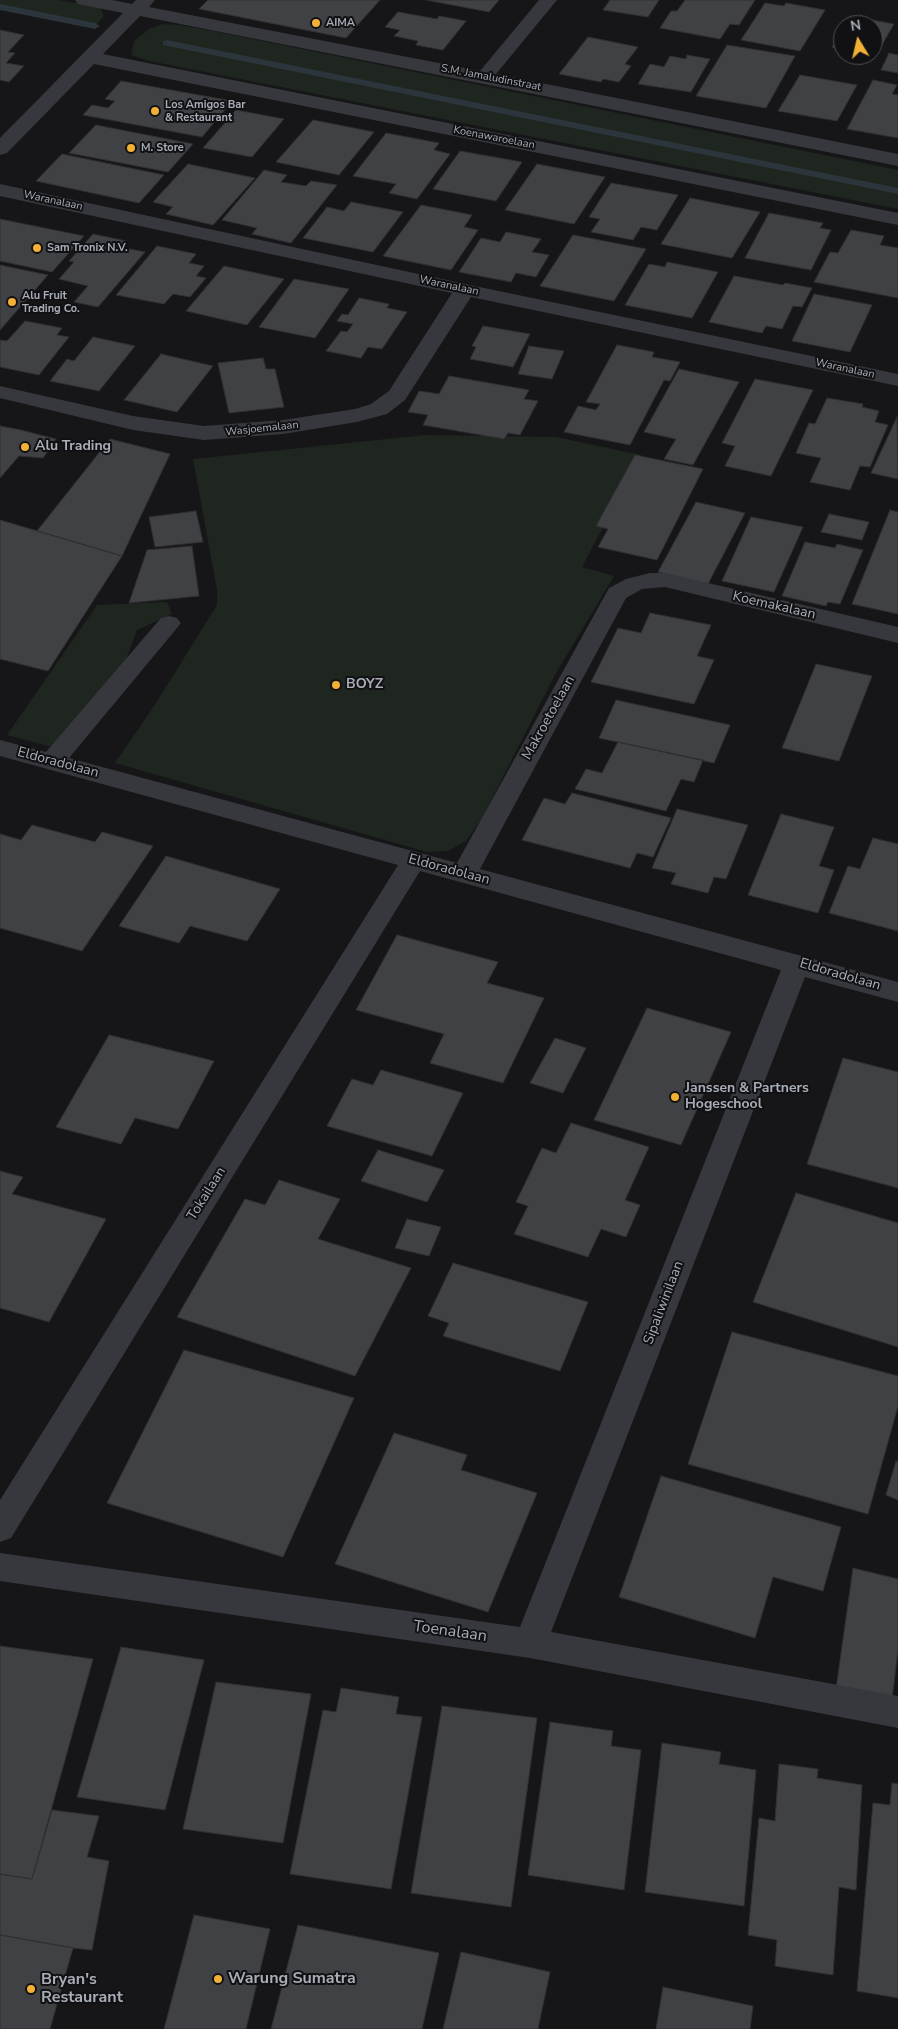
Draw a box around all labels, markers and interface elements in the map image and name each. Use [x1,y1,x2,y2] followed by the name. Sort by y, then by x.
[833,15,883,65] north arrow
[849,15,862,36] text: N
[326,16,355,30] place label: AIMA
[310,17,322,29] marker: AIMA
[440,62,542,94] street label: S.M. Jamaludinstraat
[165,98,246,124] place label: Los Amigos Bar & Restaurant
[149,105,161,117] marker: Los Amigos Bar & Restaurant
[452,124,536,152] street label: Koenawaroelaan
[141,141,184,155] place label: M. Store
[125,142,137,154] marker: M. Store
[22,188,84,214] street label: Waranalaan
[47,241,128,255] place label: Sam Tronix N.V.
[31,242,43,254] marker: Sam Tronix N.V.
[418,273,480,299] street label: Waranalaan
[22,289,80,315] place label: Alu Fruit Trading Co.
[6,296,18,308] marker: Alu Fruit Trading Co.
[814,356,876,382] street label: Waranalaan
[225,419,299,439] street label: Wasjoemalaan
[35,439,111,455] place label: Alu Trading
[19,441,31,453] marker: Alu Trading
[731,588,817,624] street label: Koemakalaan
[519,673,579,763] street label: Makroetoelaan
[346,677,383,693] place label: BOYZ
[330,679,342,691] marker: BOYZ
[16,744,100,782] street label: Eldoradolaan
[407,851,491,889] street label: Eldoradolaan
[798,955,882,995] street label: Eldoradolaan
[685,1081,809,1114] place label: Janssen & Partners Hogeschool
[669,1091,681,1103] marker: Janssen & Partners Hogeschool
[184,1164,230,1224] street label: Tokailaan
[640,1259,688,1347] street label: Sipaliwinilaan
[412,1617,488,1647] street label: Toenalaan
[228,1969,356,1989] place label: Warung Sumatra
[41,1970,123,2008] place label: Bryan's Restaurant
[212,1973,224,1985] marker: Warung Sumatra
[25,1983,37,1995] marker: Bryan's Restaurant

